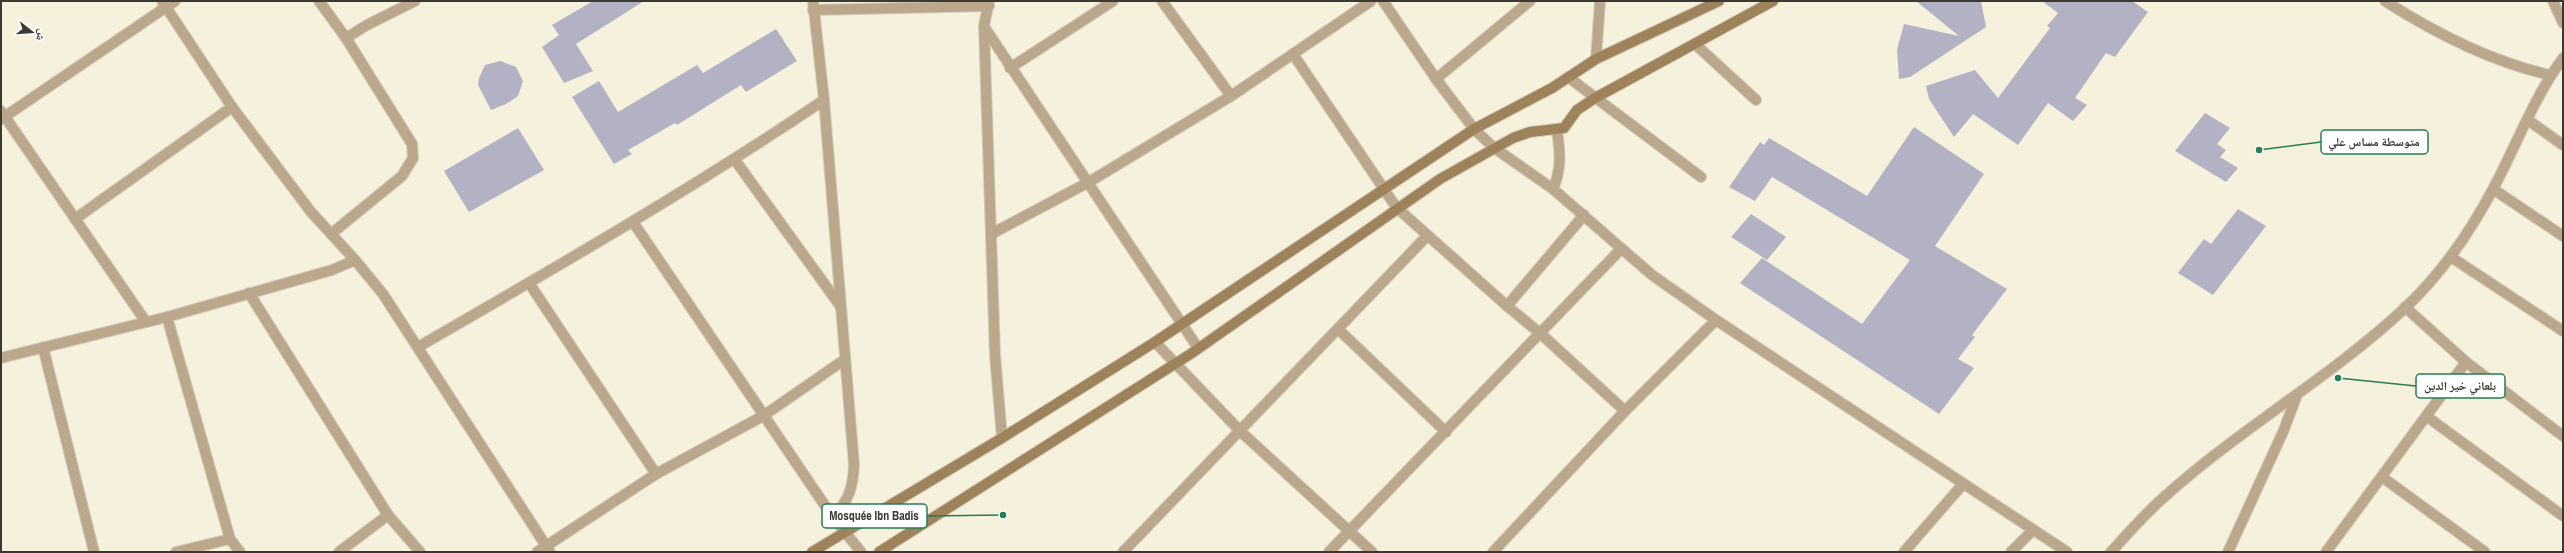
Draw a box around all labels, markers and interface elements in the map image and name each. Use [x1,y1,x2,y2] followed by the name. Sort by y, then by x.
[12,12,52,52] north arrow
[32,27,50,43] text: ش
[2321,130,2428,154] callout: متوسطة مساس علي
[2328,134,2420,152] text: متوسطة مساس علي
[2416,374,2505,398] callout: بلعاني خير الدين
[2424,378,2496,396] text: بلعاني خير الدين
[822,504,927,528] callout: Mosquée Ibn Badis
[829,508,919,524] text: Mosquée Ibn Badis

